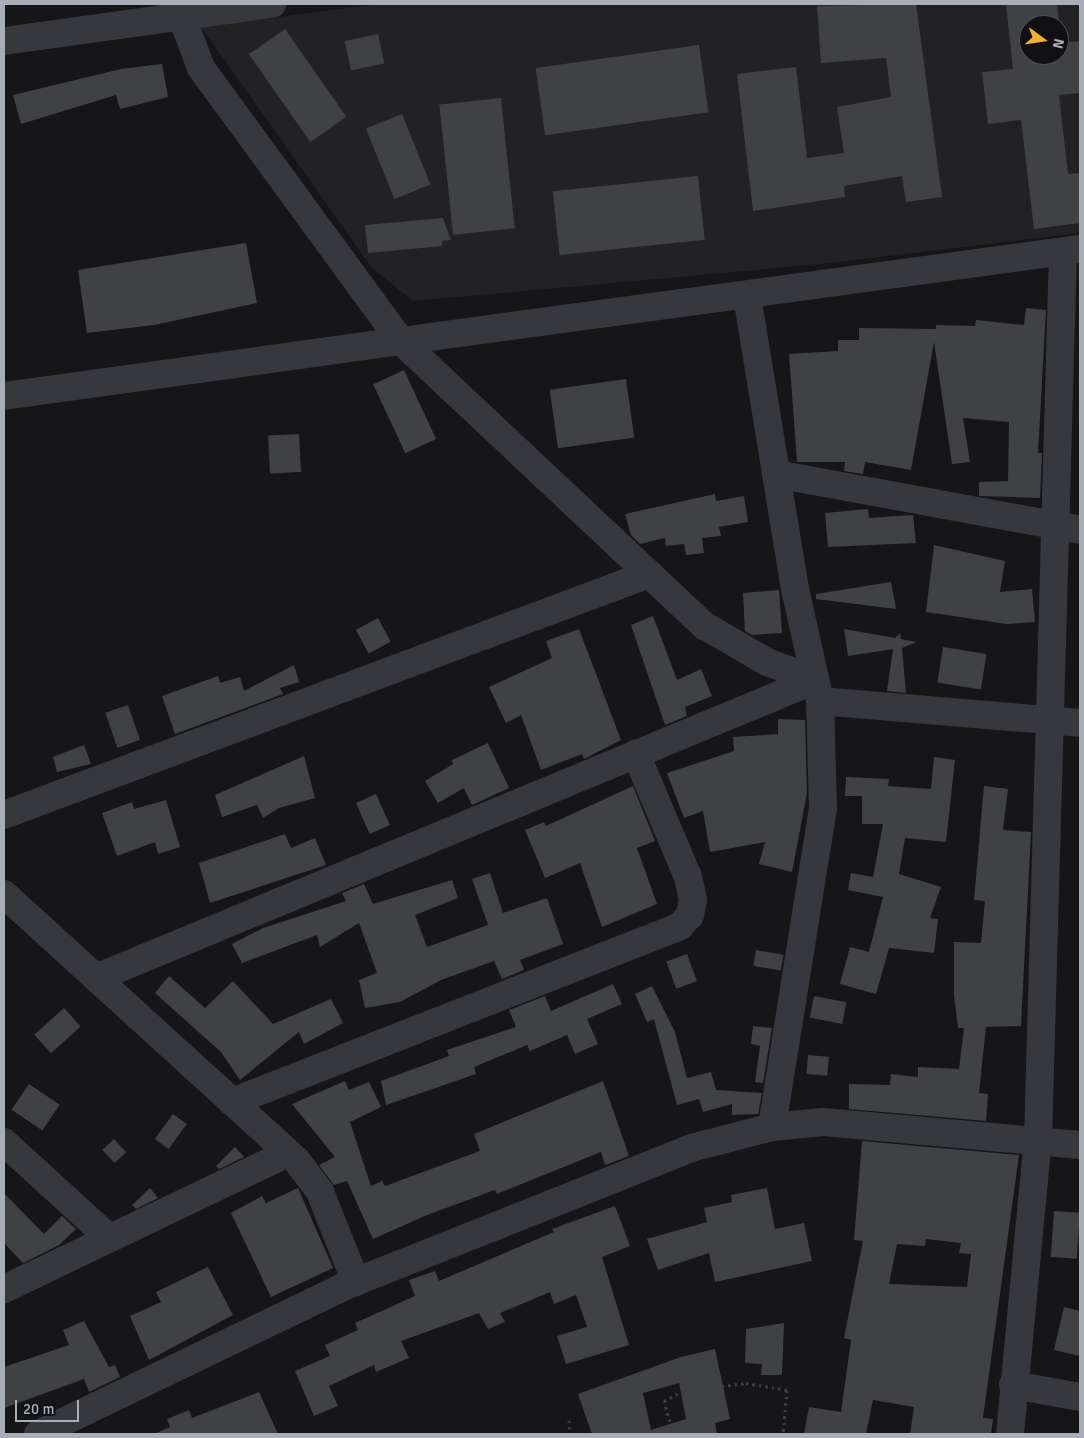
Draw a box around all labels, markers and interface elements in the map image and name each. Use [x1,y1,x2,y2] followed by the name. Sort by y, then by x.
[1019,15,1069,65] north arrow
[1049,37,1067,50] text: N
[18,1390,81,1422] scale bar
[23,1400,54,1418] text: 20 m

